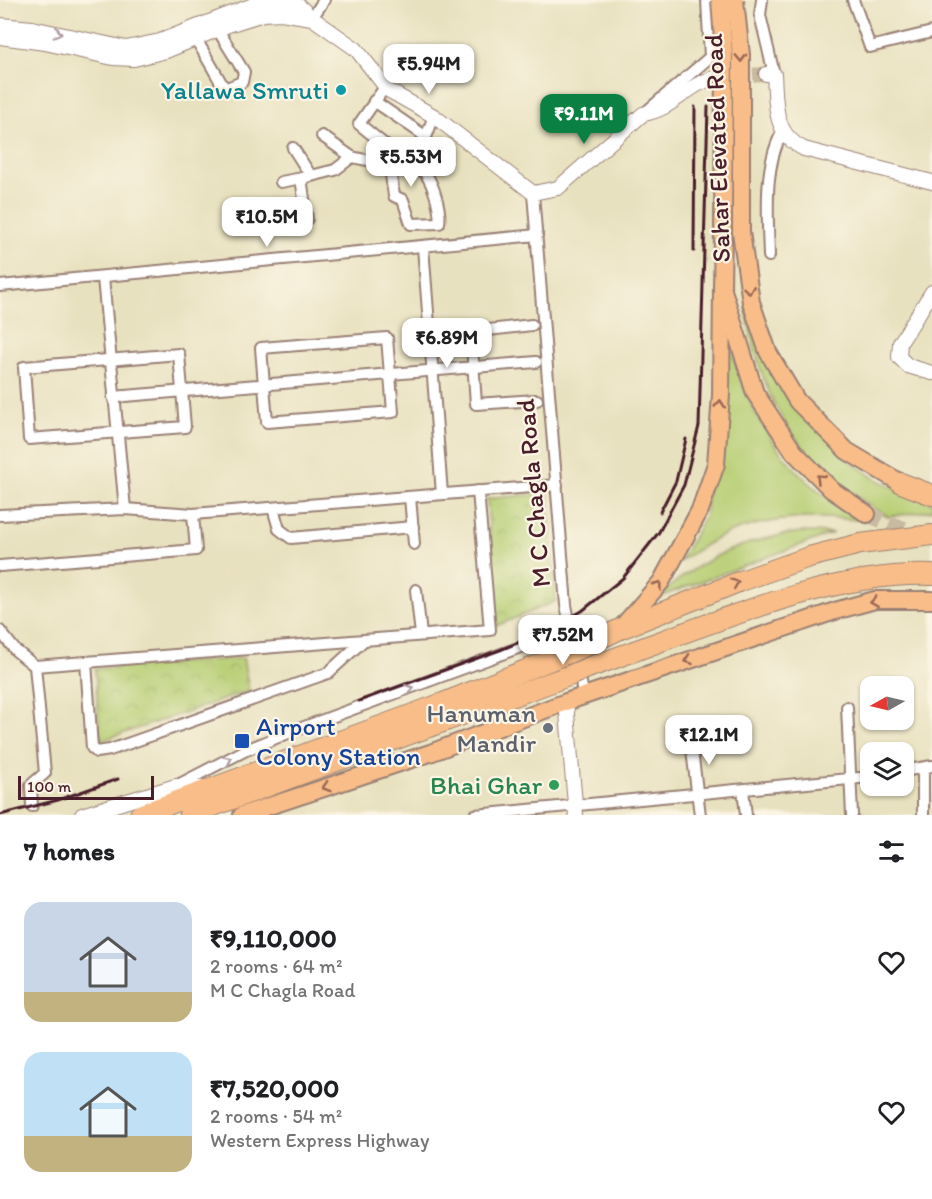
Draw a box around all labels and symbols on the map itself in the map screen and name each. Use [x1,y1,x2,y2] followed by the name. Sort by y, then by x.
[52,25,62,38] one-way arrow
[697,32,737,263] street label: Sahar Elevated Road
[380,44,478,95] pin: ₹5.94M
[734,54,747,63] one-way arrow
[161,74,329,106] place label: Yallawa Smruti
[334,83,348,97] marker: Yallawa Smruti
[535,94,633,145] pin: ₹9.11M
[362,137,460,188] pin: ₹5.53M
[218,197,316,248] pin: ₹10.5M
[743,285,755,295] one-way arrow
[398,318,496,369] pin: ₹6.89M
[509,397,557,589] street label: M C Chagla Road
[714,399,727,408] one-way arrow
[817,474,827,485] one-way arrow
[729,578,740,590] one-way arrow
[651,580,662,591] one-way arrow
[869,595,878,607] one-way arrow
[514,615,612,666] pin: ₹7.52M
[683,652,694,665] one-way arrow
[860,676,914,730] north arrow
[404,684,414,697] one-way arrow
[426,697,537,759] place label: Hanuman Mandir
[256,710,421,772] place label: Airport Colony Station
[660,715,758,766] pin: ₹12.1M
[541,721,555,735] marker: Hanuman Mandir
[233,732,251,750] marker: Airport Colony Station
[221,755,232,767] one-way arrow
[430,769,543,801] place label: Bhai Ghar
[18,773,154,800] scale bar
[547,778,561,792] marker: Bhai Ghar
[321,780,332,792] one-way arrow

